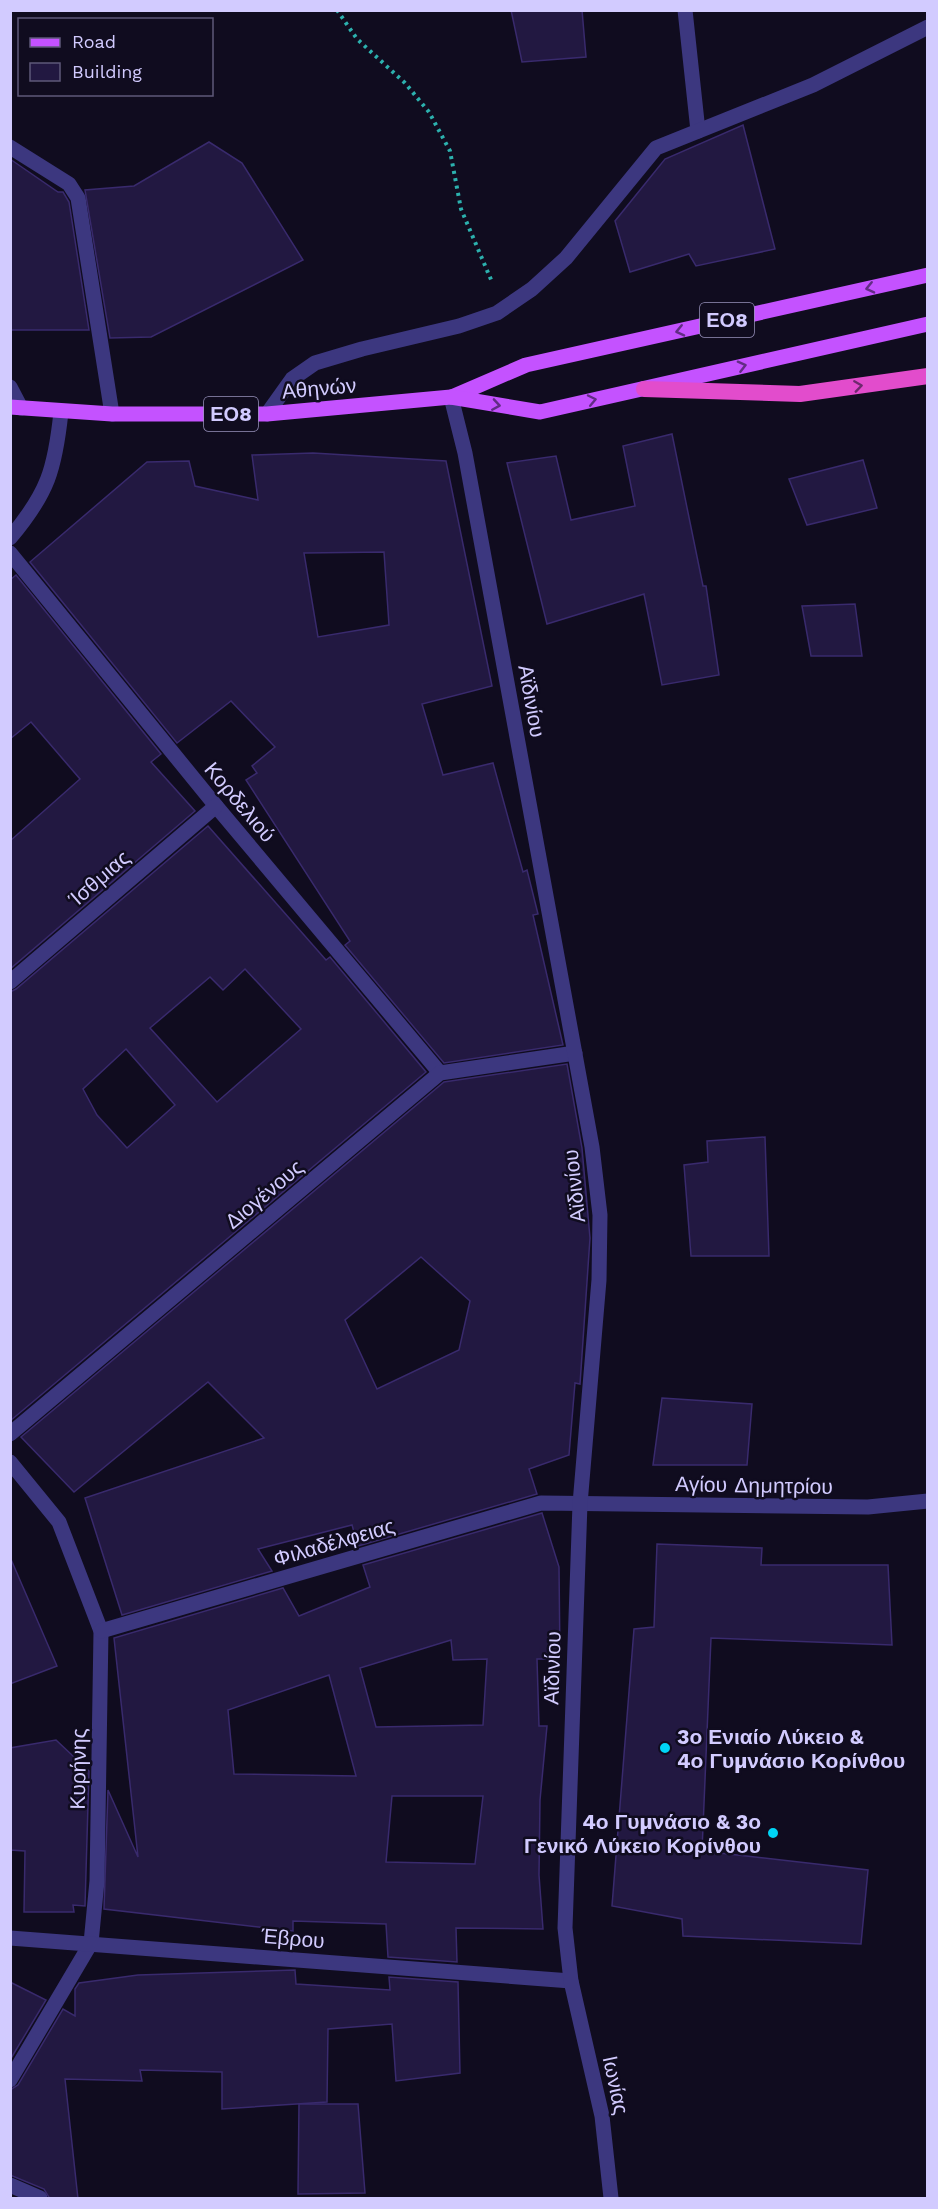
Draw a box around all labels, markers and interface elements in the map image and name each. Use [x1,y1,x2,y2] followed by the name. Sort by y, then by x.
[18,18,213,96] legend
[72,31,116,52] text: Road
[72,61,142,82] text: Building
[866,281,876,294] one-way arrow
[700,303,754,337] road number: ΕΟ8
[675,323,685,336] one-way arrow
[737,360,747,373] one-way arrow
[281,372,357,404] street label: Αθηνών
[853,380,863,392] one-way arrow
[587,395,597,408] one-way arrow
[204,397,258,431] road number: ΕΟ8
[491,398,500,410] one-way arrow
[513,663,551,739] street label: Αϊδινίου
[199,757,281,847] street label: Κορδελιού
[63,845,135,912] street label: Ίσθμιας
[558,1148,590,1224] street label: Αϊδινίου
[220,1154,308,1234] street label: Διογένους
[675,1471,833,1499] street label: Αγίου Δημητρίου
[271,1513,397,1571] street label: Φιλαδέλφειας
[538,1631,566,1705] street label: Αϊδινίου
[677,1724,905,1773] place label: 3ο Ενιαίο Λύκειο & 4ο Γυμνάσιο Κορίνθου
[65,1728,91,1810] street label: Κυρήνης
[658,1741,672,1755] marker: 3ο Ενιαίο Λύκειο & 4ο Γυμνάσιο Κορίνθου
[524,1809,761,1858] place label: 4ο Γυμνάσιο & 3ο Γενικό Λύκειο Κορίνθου
[766,1826,780,1840] marker: 4ο Γυμνάσιο & 3ο Γενικό Λύκειο Κορίνθου
[259,1923,326,1953] street label: Έβρου
[598,2053,634,2117] street label: Ιωνίας

